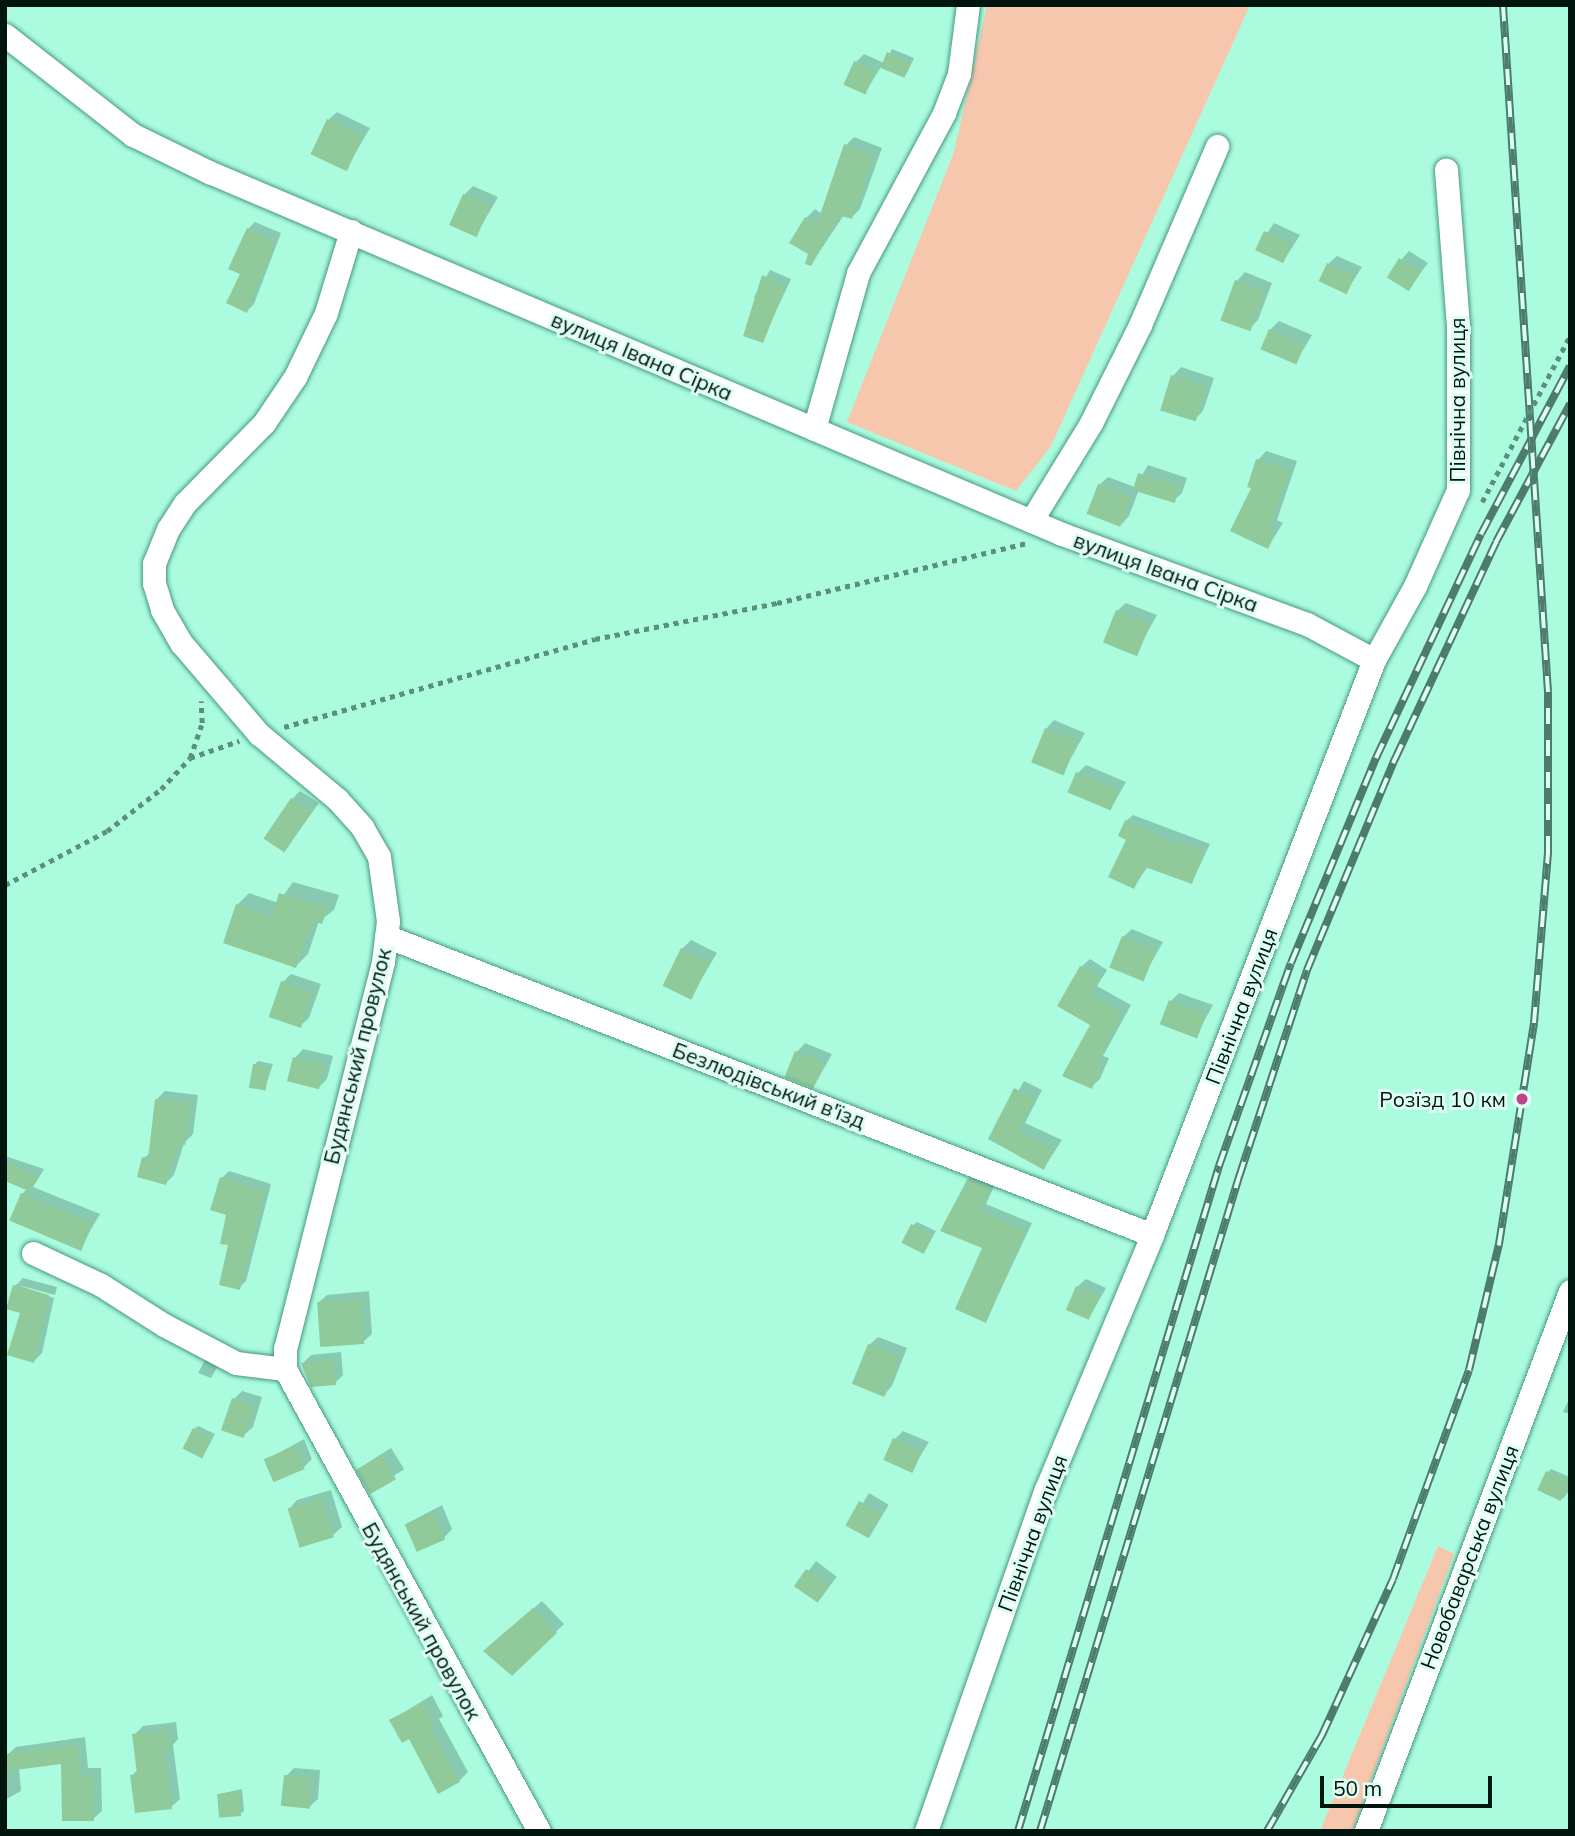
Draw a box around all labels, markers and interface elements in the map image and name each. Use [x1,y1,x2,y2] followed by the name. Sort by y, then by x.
[548,306,736,406] street label: вулиця Івана Сірка
[1444,317,1470,483] street label: Північна вулиця
[1070,527,1262,617] street label: вулиця Івана Сірка
[1200,924,1282,1088] street label: Північна вулиця
[318,945,396,1167] street label: Будянський провулок
[669,1037,869,1133] street label: Безлюдівський в'їзд
[1379,1086,1506,1112] place label: Розїзд 10 км
[1512,1089,1532,1109] marker: Розїзд 10 км
[1415,1441,1523,1673] street label: Новобаварська вулиця
[992,1451,1072,1615] street label: Північна вулиця
[357,1518,487,1724] street label: Будянський провулок
[1323,1762,1494,1806] scale bar
[1333,1775,1382,1801] text: 50 m

